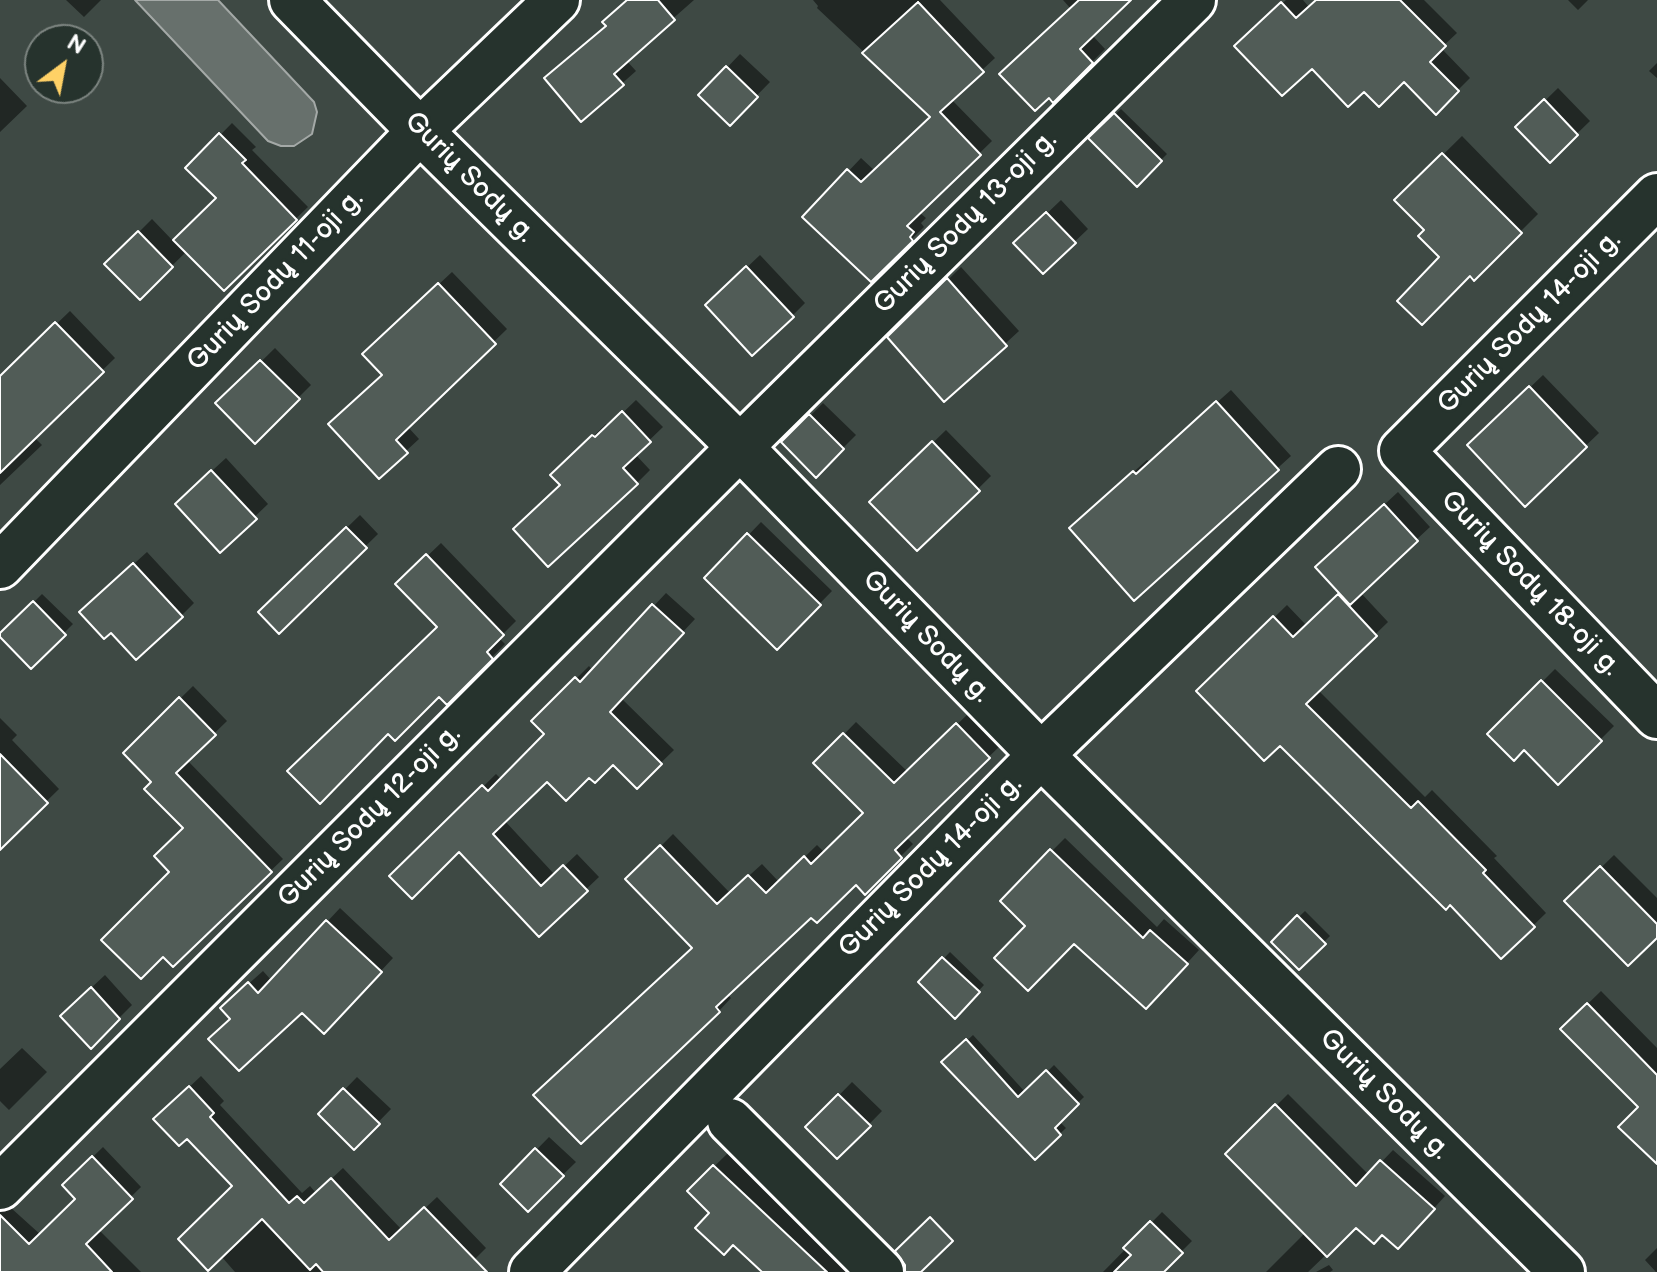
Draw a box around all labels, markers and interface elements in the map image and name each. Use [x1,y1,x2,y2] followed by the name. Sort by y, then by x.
[24,24,104,104] north arrow
[62,29,90,61] text: N
[396,105,542,251] street label: Gurių Sodų g.
[867,124,1065,322] street label: Gurių Sodų 13-oji g.
[181,183,371,379] street label: Gurių Sodų 11-oji g.
[1431,224,1629,422] street label: Gurių Sodų 14-oji g.
[1433,484,1627,684] street label: Gurių Sodų 18-oji g.
[854,564,998,710] street label: Gurių Sodų g.
[271,718,469,916] street label: Gurių Sodų 12-oji g.
[832,768,1030,966] street label: Gurių Sodų 14-oji g.
[1311,1022,1457,1168] street label: Gurių Sodų g.

